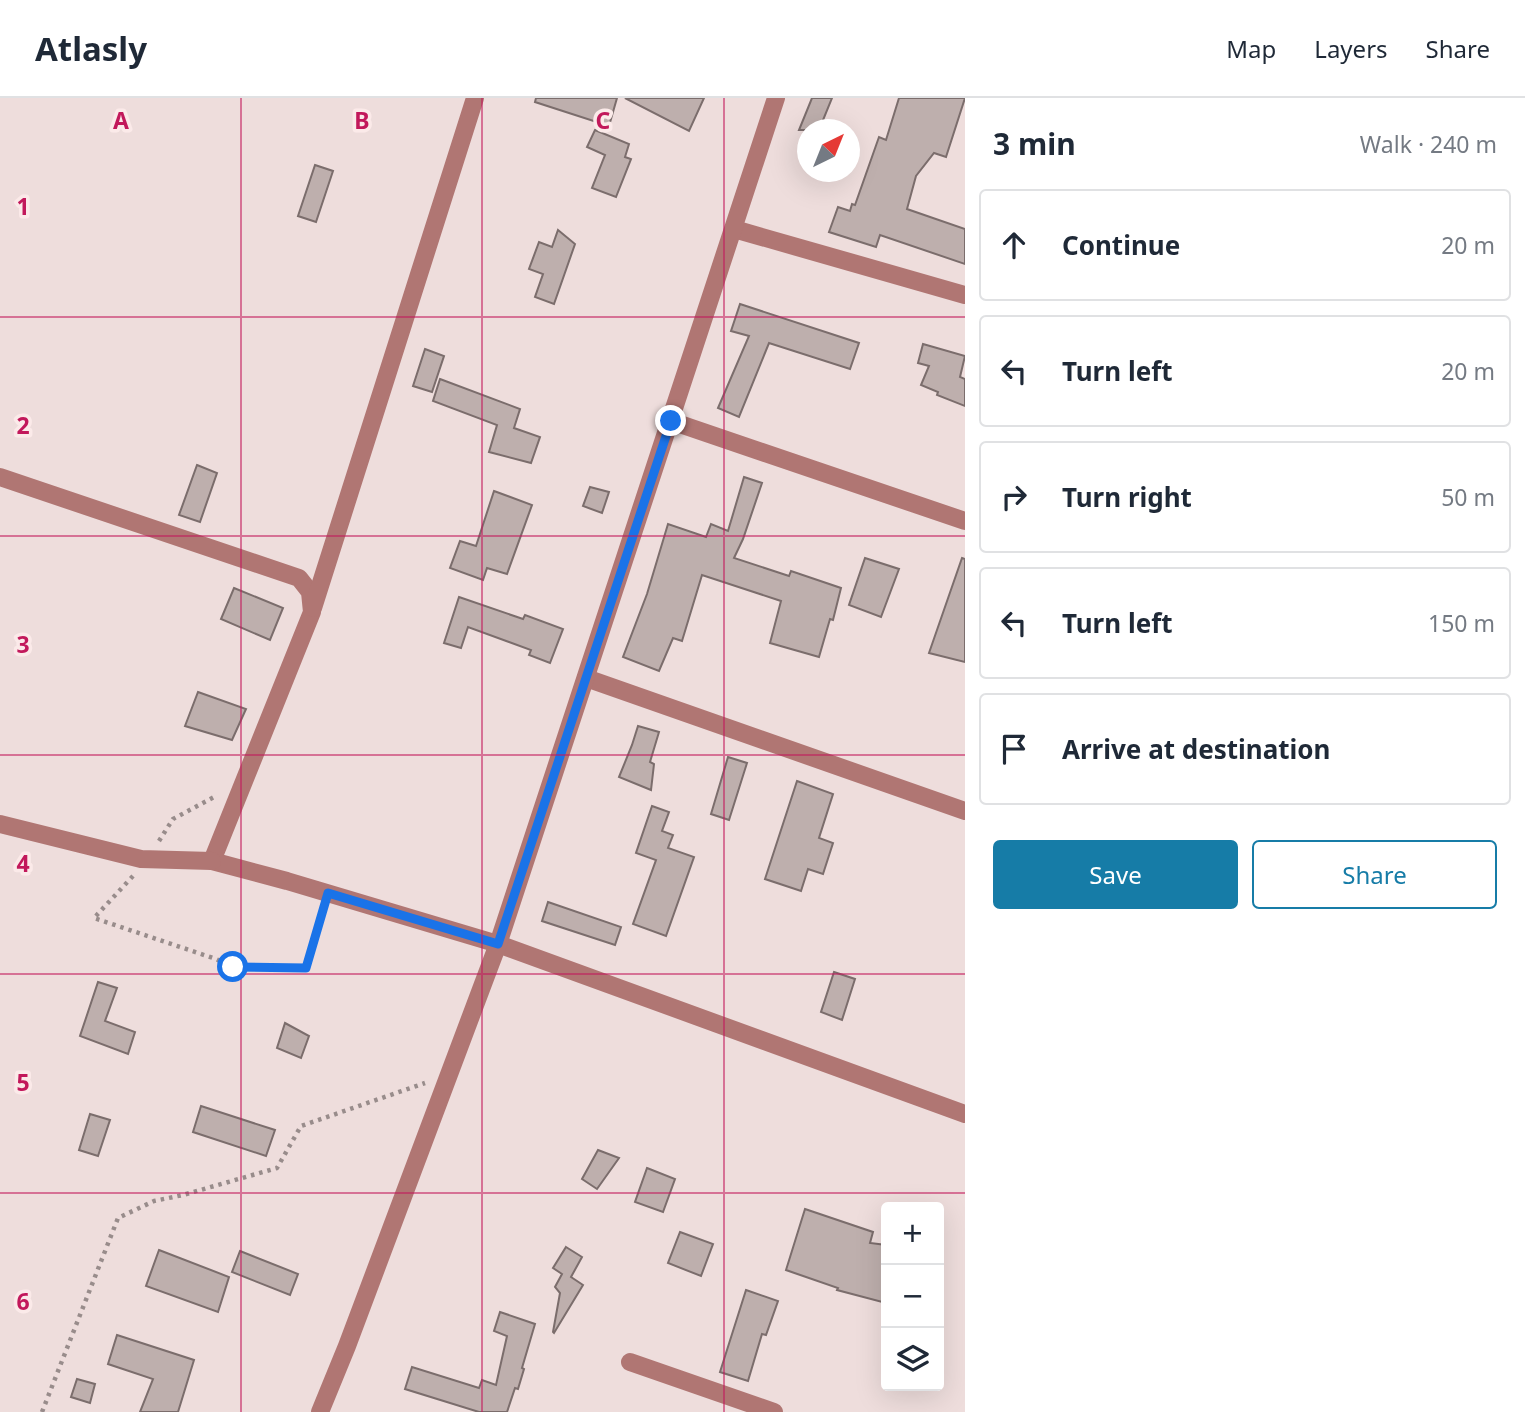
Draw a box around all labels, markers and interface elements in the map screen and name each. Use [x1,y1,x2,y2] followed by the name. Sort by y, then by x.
[35,26,147,71] text: Atlasly
[1226,32,1276,65] text: Map
[1314,32,1388,65] text: Layers
[1426,32,1490,65] text: Share
[113,104,129,136] text: A
[354,104,370,136] text: B
[596,104,611,136] text: C
[797,119,860,182] north arrow
[993,123,1076,164] text: 3 min
[1360,128,1497,160] text: Walk · 240 m
[16,190,30,222] text: 1
[995,226,1033,264] icon: ahead
[1062,227,1180,263] text: Continue
[1441,229,1495,261] text: 20 m
[995,352,1033,390] icon: left
[1062,353,1173,389] text: Turn left
[1441,355,1495,387] text: 20 m
[655,405,686,436] route end
[16,409,30,441] text: 2
[995,478,1033,516] icon: right
[1062,479,1192,515] text: Turn right
[1441,481,1495,513] text: 50 m
[995,604,1033,642] icon: left
[1062,605,1173,641] text: Turn left
[1428,607,1495,639] text: 150 m
[16,628,30,660] text: 3
[995,730,1033,768] icon: arrive
[1062,731,1331,767] text: Arrive at destination
[993,840,1238,909] button: Save
[1252,840,1497,909] button: Share
[16,847,30,879] text: 4
[217,951,248,982] route start
[16,1066,30,1098] text: 5
[881,1202,944,1391] map controls
[881,1202,944,1265] button: +
[881,1265,944,1328] button: −
[16,1285,30,1317] text: 6
[881,1328,944,1391] button: layers

